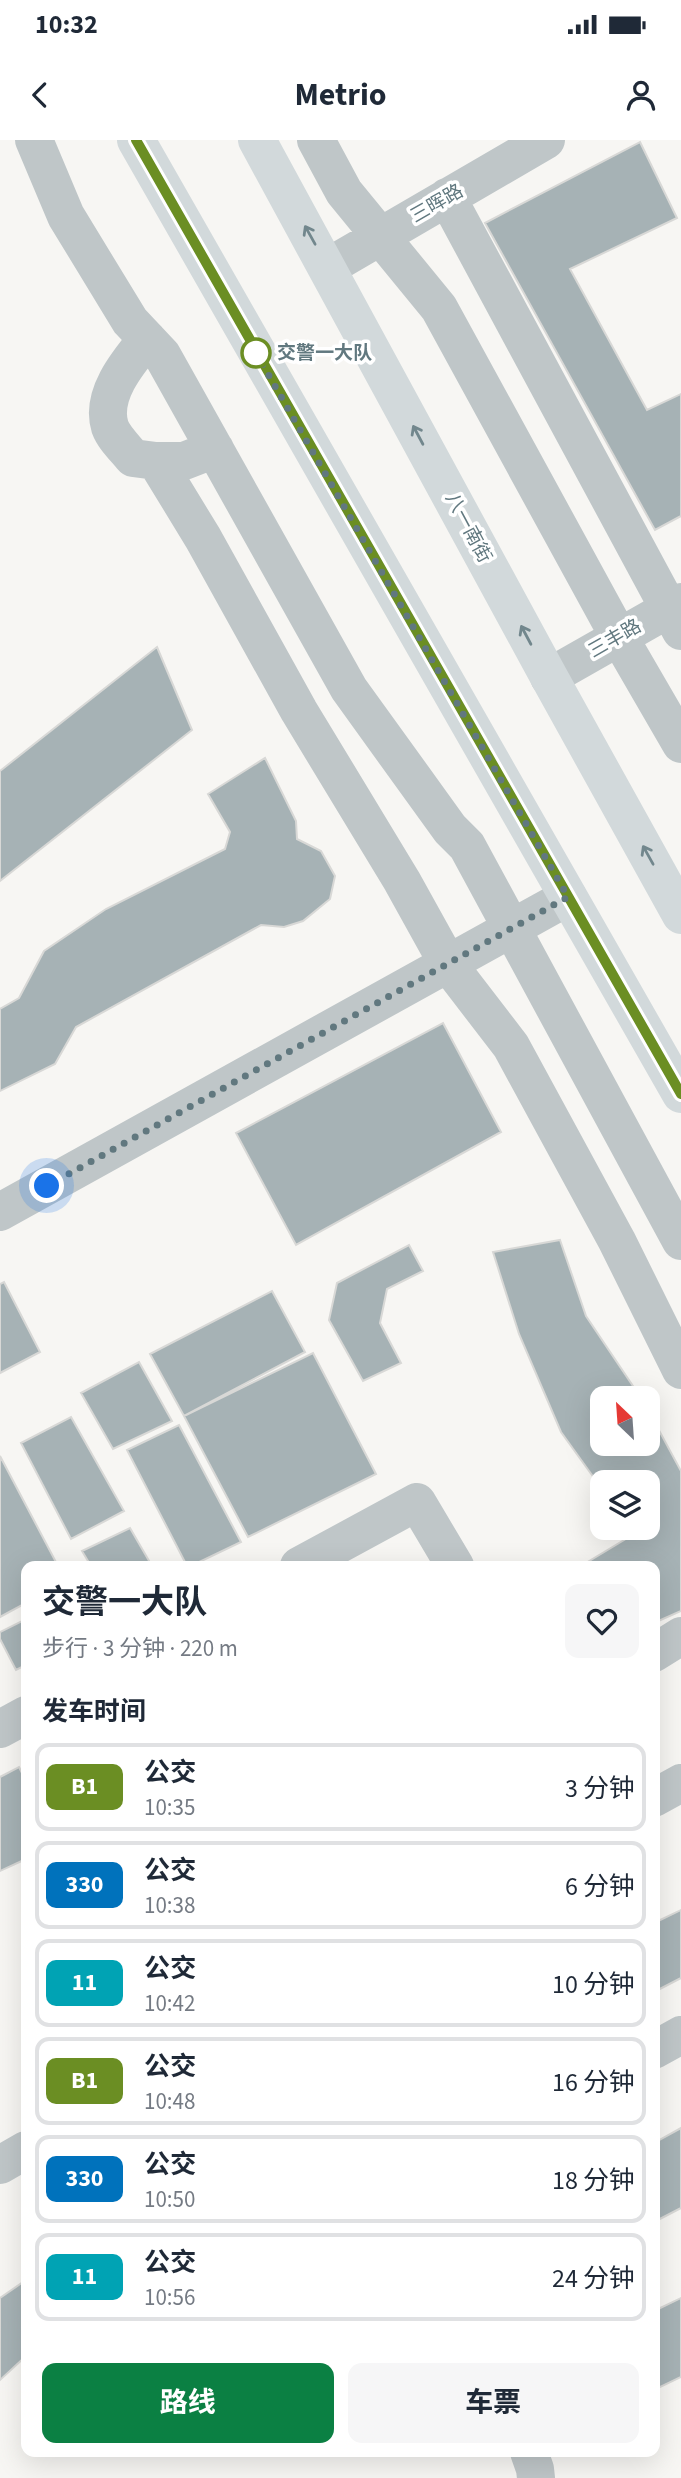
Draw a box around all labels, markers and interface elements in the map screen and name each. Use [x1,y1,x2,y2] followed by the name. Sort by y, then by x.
[35,6,98,43] text: 10:32
[294,72,387,118] text: Metrio
[21,76,59,114] icon: back
[622,76,660,114] icon: person
[406,178,468,230] street label: 三晖路
[303,225,317,245] one-way arrow
[241,338,271,368] marker: 交警一大队
[277,340,372,367] place label: 交警一大队
[411,425,425,445] one-way arrow
[438,488,498,568] street label: 八一南街
[584,613,646,665] street label: 三丰路
[519,625,532,646] one-way arrow
[641,846,655,866] one-way arrow
[29,1168,64,1203] your location
[590,1386,660,1456] north arrow
[590,1386,660,1540] map controls
[590,1470,660,1540] button: layers
[42,1579,207,1626] text: 交警一大队
[565,1584,639,1658] button: heart
[42,1632,238,1665] text: 步行 · 3 分钟 · 220 m
[42,1693,146,1730] text: 发车时间
[144,1754,196,1791] text: 公交
[71,1769,98,1804] text: B1
[565,1770,635,1807] text: 3 分钟
[144,1791,195,1824] text: 10:35
[144,1852,196,1889] text: 公交
[65,1867,104,1902] text: 330
[565,1868,635,1905] text: 6 分钟
[144,1889,195,1922] text: 10:38
[144,1950,196,1987] text: 公交
[72,1965,97,2000] text: 11
[552,1966,635,2003] text: 10 分钟
[144,1987,195,2020] text: 10:42
[144,2048,196,2085] text: 公交
[71,2063,98,2098] text: B1
[552,2064,635,2101] text: 16 分钟
[144,2085,195,2118] text: 10:48
[144,2146,196,2183] text: 公交
[65,2161,104,2196] text: 330
[552,2162,635,2199] text: 18 分钟
[144,2183,195,2216] text: 10:50
[144,2244,196,2281] text: 公交
[72,2259,97,2294] text: 11
[552,2260,635,2297] text: 24 分钟
[144,2281,195,2314] text: 10:56
[42,2363,334,2443] button: 路线
[348,2363,639,2443] button: 车票

